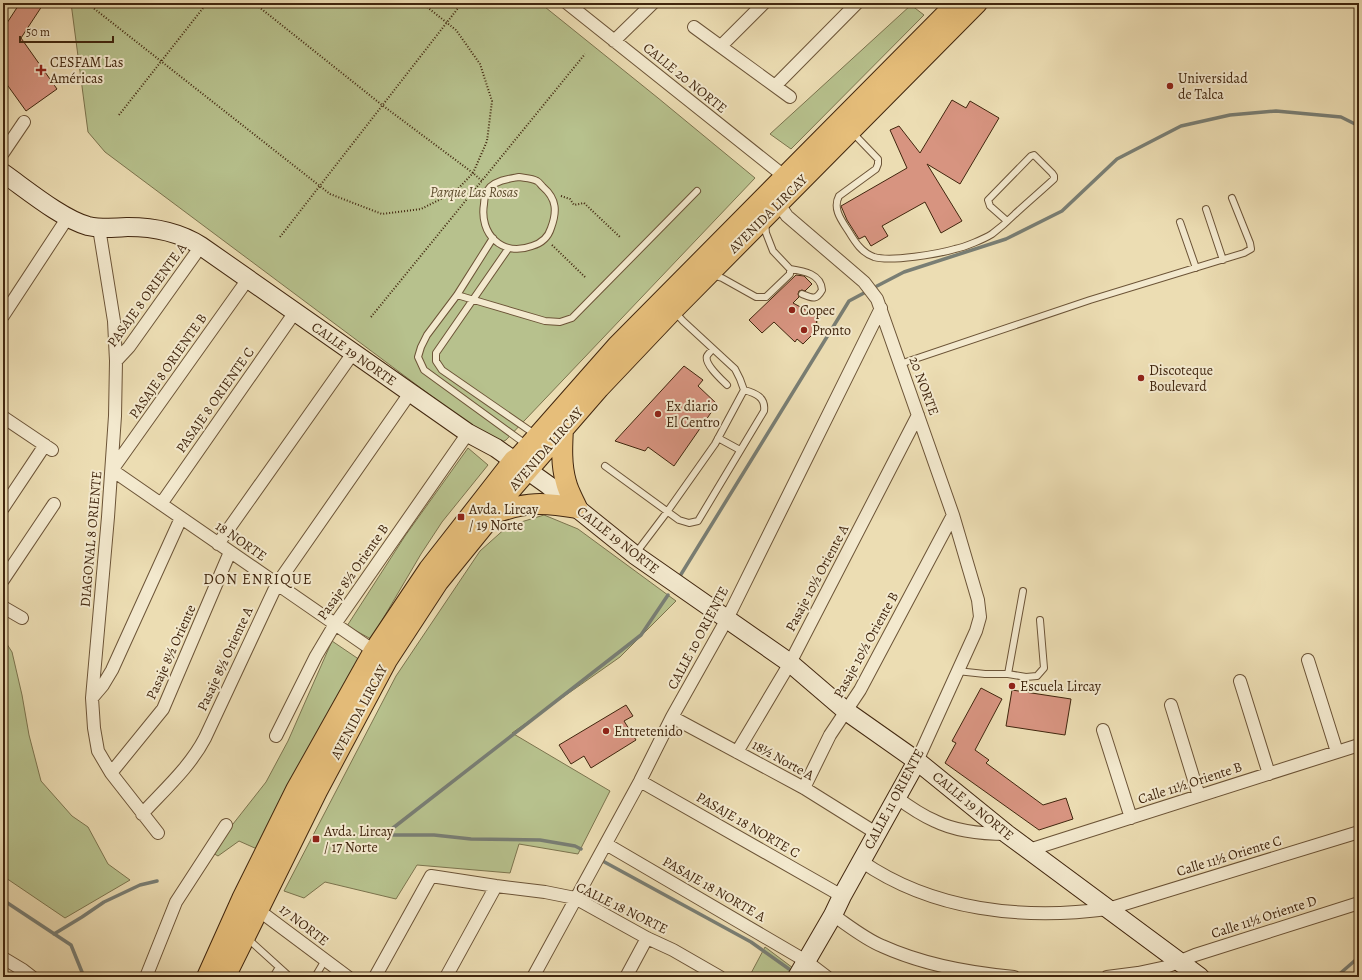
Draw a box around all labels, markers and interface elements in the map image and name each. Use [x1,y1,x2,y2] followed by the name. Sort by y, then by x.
[20,18,113,44] scale bar
[26,24,50,40] text: 50 m
[639,38,731,118] street label: CALLE 20 NORTE
[49,53,123,88] place label: CESFAM Las Américas
[35,64,47,76] marker: CESFAM Las Américas
[1178,69,1248,104] place label: Universidad de Talca
[1165,81,1175,91] marker: Universidad de Talca
[724,170,812,258] street label: AVENIDA LIRCAY
[430,183,518,202] park label: Parque Las Rosas
[103,239,192,351] street label: PASAJE 8 ORIENTE A
[800,301,835,320] place label: Copec
[787,305,797,315] marker: Copec
[125,310,211,422] street label: PASAJE 8 ORIENTE B
[308,318,400,390] street label: CALLE 19 NORTE
[812,321,851,340] place label: Pronto
[799,325,809,335] marker: Pronto
[171,343,259,457] street label: PASAJE 8 ORIENTE C
[905,354,943,418] street label: 20 NORTE
[1149,361,1213,396] place label: Discoteque Boulevard
[1136,373,1146,383] marker: Discoteque Boulevard
[666,397,720,432] place label: Ex diario El Centro
[504,403,588,495] street label: AVENIDA LIRCAY
[653,409,663,419] marker: Ex diario El Centro
[76,470,106,608] street label: DIAGONAL 8 ORIENTE
[468,500,539,535] place label: Avda. Lircay / 19 Norte
[573,502,663,578] street label: CALLE 19 NORTE
[456,512,466,522] marker: Avda. Lircay / 19 Norte
[212,516,270,566] street label: 18 NORTE
[313,520,393,624] street label: Pasaje 8½ Oriente B
[781,521,854,635] street label: Pasaje 10½ Oriente A
[203,569,313,589] district label: DON ENRIQUE
[663,583,733,693] street label: CALLE 10 ORIENTE
[829,589,903,701] street label: Pasaje 10½ Oriente B
[142,602,200,702] street label: Pasaje 8½ Oriente
[193,603,258,714] street label: Pasaje 8½ Oriente A
[326,661,392,763] street label: AVENIDA LIRCAY
[1020,677,1102,696] place label: Escuela Lircay
[1007,681,1017,691] marker: Escuela Lircay
[614,722,683,741] place label: Entretenido
[601,726,611,736] marker: Entretenido
[749,735,818,785] street label: 18½ Norte A
[859,745,929,853] street label: CALLE 11 ORIENTE
[1135,757,1245,809] street label: Calle 11½ Oriente B
[928,767,1018,845] street label: CALLE 19 NORTE
[693,788,803,862] street label: PASAJE 18 NORTE C
[323,822,394,857] place label: Avda. Lircay / 17 Norte
[1174,831,1284,881] street label: Calle 11½ Oriente C
[311,834,321,844] marker: Avda. Lircay / 17 Norte
[659,852,770,927] street label: PASAJE 18 NORTE A
[573,877,671,939] street label: CALLE 18 NORTE
[1209,891,1319,943] street label: Calle 11½ Oriente D
[275,900,333,950] street label: 17 NORTE

